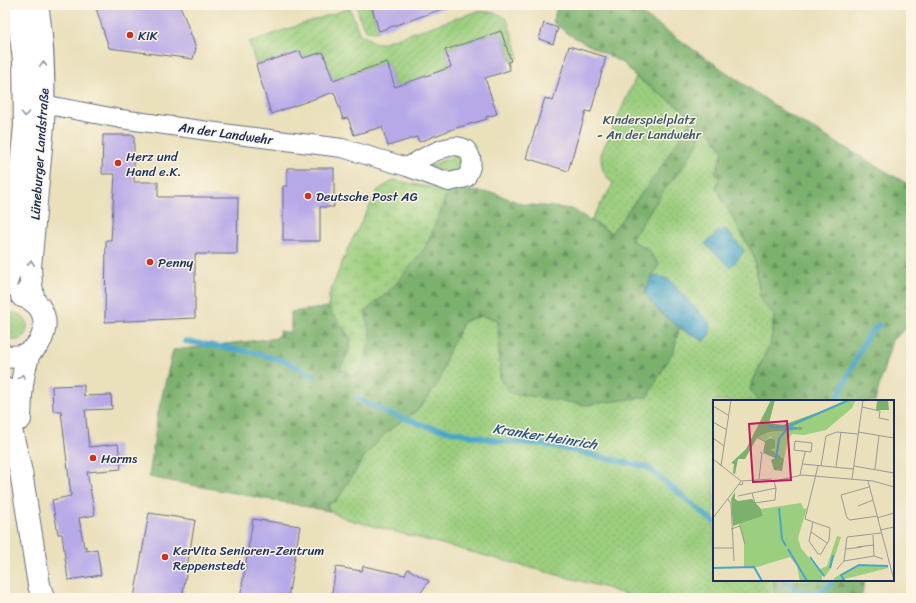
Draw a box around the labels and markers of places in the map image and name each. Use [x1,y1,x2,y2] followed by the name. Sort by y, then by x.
[138,24,158,47] place label: KiK
[125,30,135,40] marker: KiK
[126,145,181,183] place label: Herz und Hand e.K.
[113,158,123,168] marker: Herz und Hand e.K.
[316,185,418,208] place label: Deutsche Post AG
[303,191,313,201] marker: Deutsche Post AG
[158,251,194,274] place label: Penny
[145,257,155,267] marker: Penny
[101,447,138,470] place label: Harms
[88,453,98,463] marker: Harms
[173,539,324,577] place label: KerVita Senioren-Zentrum Reppenstedt
[160,552,170,562] marker: KerVita Senioren-Zentrum Reppenstedt

